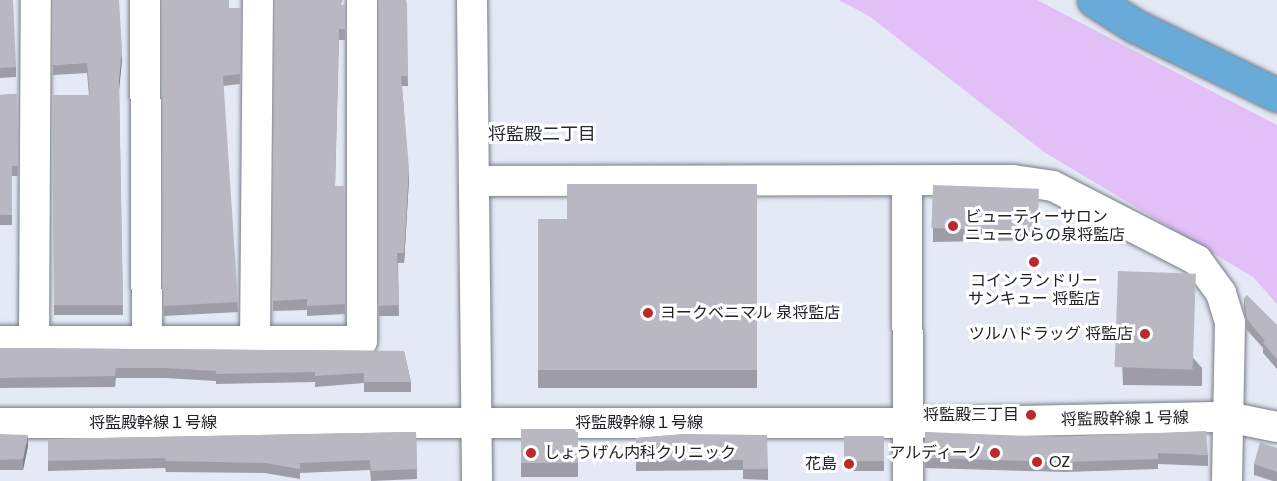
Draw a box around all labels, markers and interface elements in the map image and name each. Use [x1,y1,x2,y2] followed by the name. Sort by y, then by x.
[488,123,596,145] district label: 将監殿二丁目
[965,207,1125,245] place label: ビューティーサロン ニューひらの泉将監店
[946,219,960,233] marker: ビューティーサロン ニューひらの泉将監店
[1027,255,1041,269] marker: コインランドリー サンキュー 将監店
[968,271,1100,309] place label: コインランドリー サンキュー 将監店
[660,303,840,323] place label: ヨークベニマル 泉将監店
[641,306,655,320] marker: ヨークベニマル 泉将監店
[969,324,1133,344] place label: ツルハドラッグ 将監店
[1138,327,1152,341] marker: ツルハドラッグ 将監店
[923,405,1019,425] place label: 将監殿三丁目
[1024,408,1038,422] marker: 将監殿三丁目
[1061,408,1189,430] street label: 将監殿幹線１号線
[89,413,217,433] street label: 将監殿幹線１号線
[575,413,703,433] street label: 将監殿幹線１号線
[544,443,736,463] place label: しょうげん内科クリニック
[887,443,983,463] place label: アルディーノ
[522,444,540,462] marker: しょうげん内科クリニック
[988,446,1002,460] marker: アルディーノ
[1049,452,1070,472] place label: OZ
[805,454,837,474] place label: 花島
[1030,455,1044,469] marker: OZ
[842,457,856,471] marker: 花島

